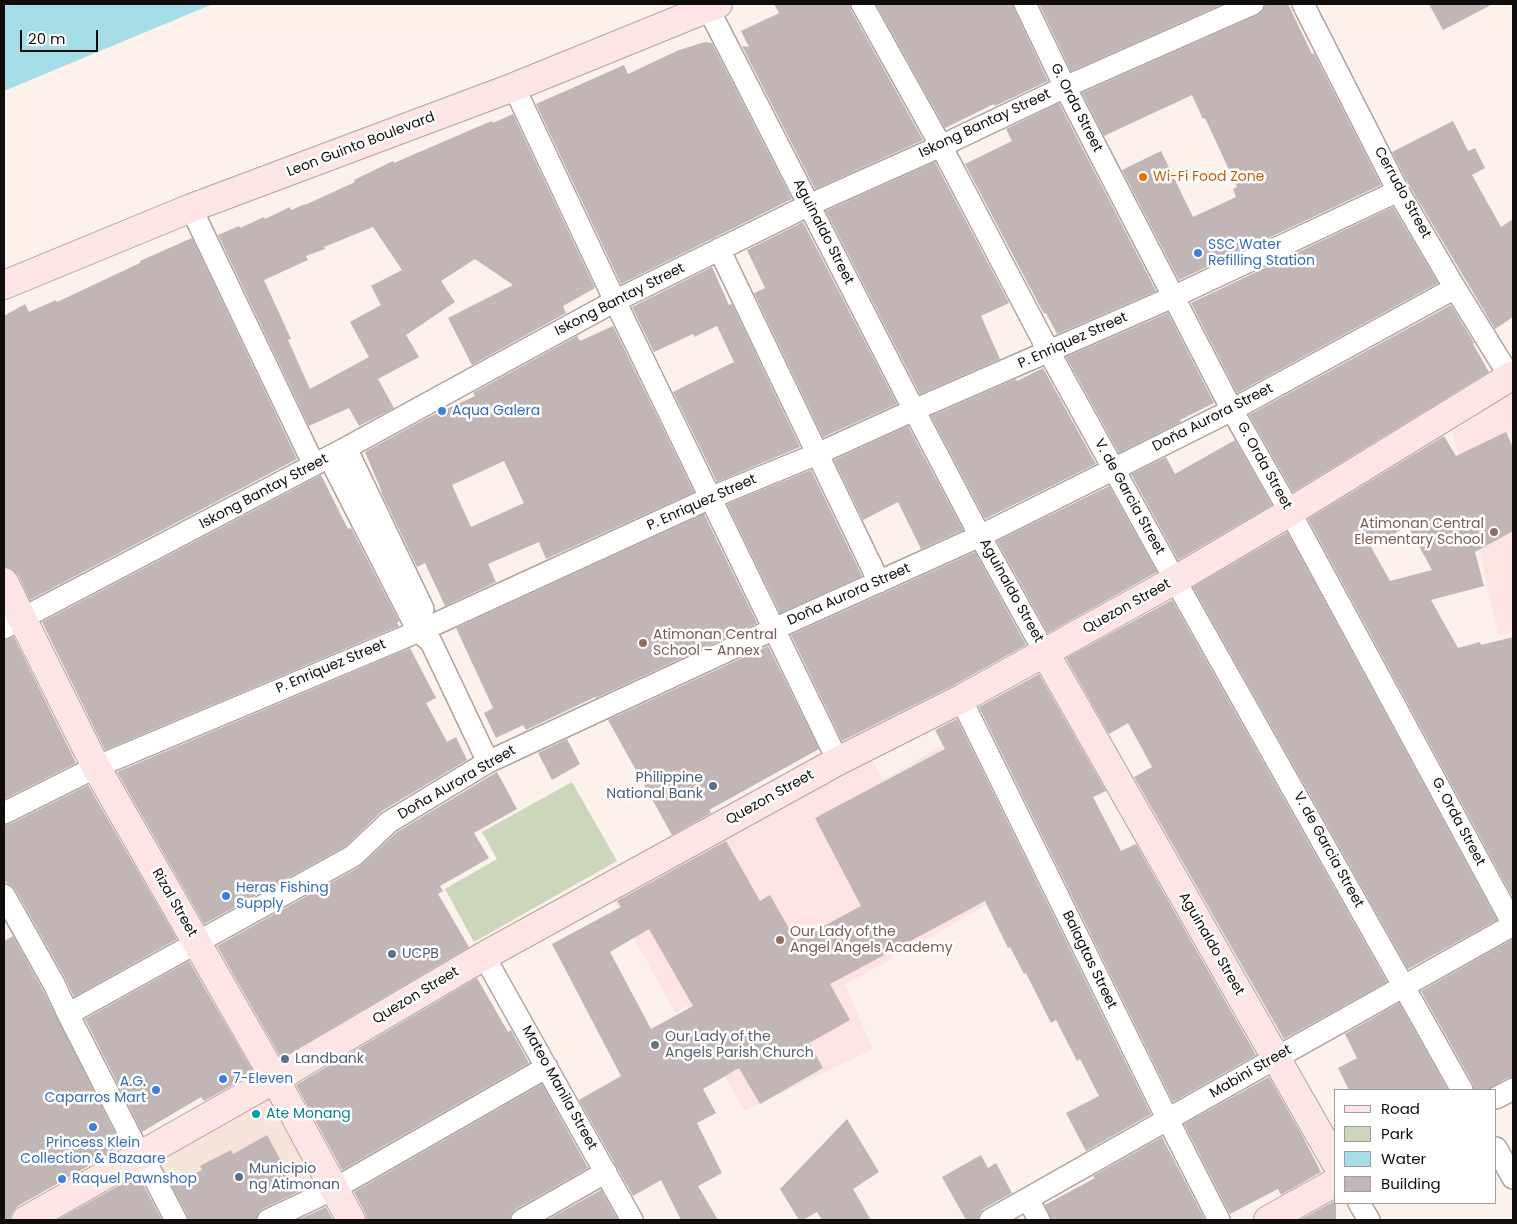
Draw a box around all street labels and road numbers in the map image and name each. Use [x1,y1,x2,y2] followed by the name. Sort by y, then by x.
[1046,61,1106,155] street label: G. Orda Street
[917,86,1053,162] street label: Iskong Bantay Street
[285,109,437,181] street label: Leon Guinto Boulevard
[1370,144,1434,242] street label: Cerrudo Street
[789,176,857,288] street label: Aguinaldo Street
[552,260,688,340] street label: Iskong Bantay Street
[1016,309,1130,373] street label: P. Enriquez Street
[1150,380,1276,456] street label: Doña Aurora Street
[1233,419,1295,513] street label: G. Orda Street
[1090,436,1168,558] street label: V. de Garcia Street
[197,451,331,533] street label: Iskong Bantay Street
[645,471,759,535] street label: P. Enriquez Street
[975,536,1047,646] street label: Aguinaldo Street
[785,560,913,630] street label: Doña Aurora Street
[1080,576,1174,638] street label: Quezon Street
[274,636,388,698] street label: P. Enriquez Street
[395,742,519,824] street label: Doña Aurora Street
[723,767,817,829] street label: Quezon Street
[1428,775,1488,869] street label: G. Orda Street
[1289,789,1367,911] street label: V. de Garcia Street
[148,866,200,940] street label: Rizal Street
[1175,889,1247,999] street label: Aguinaldo Street
[1058,908,1120,1012] street label: Balagtas Street
[370,964,462,1028] street label: Quezon Street
[518,1023,600,1153] street label: Mateo Manila Street
[1207,1042,1295,1102] street label: Mabini Street

